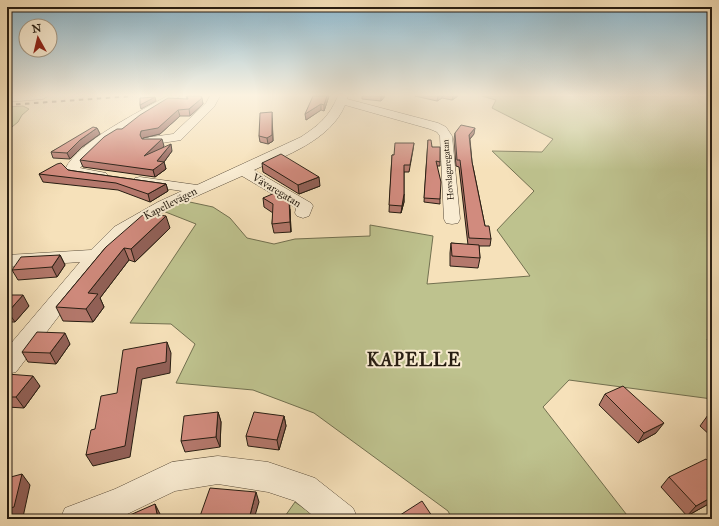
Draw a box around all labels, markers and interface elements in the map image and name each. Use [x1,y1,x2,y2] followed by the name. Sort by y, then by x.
[18,18,58,58] north arrow
[31,21,43,36] text: N
[439,139,457,201] street label: Hovslagaregatan
[249,170,304,210] street label: Vävaregatan
[141,184,199,223] street label: Kapellevägen
[367,349,461,371] district label: KAPELLE

